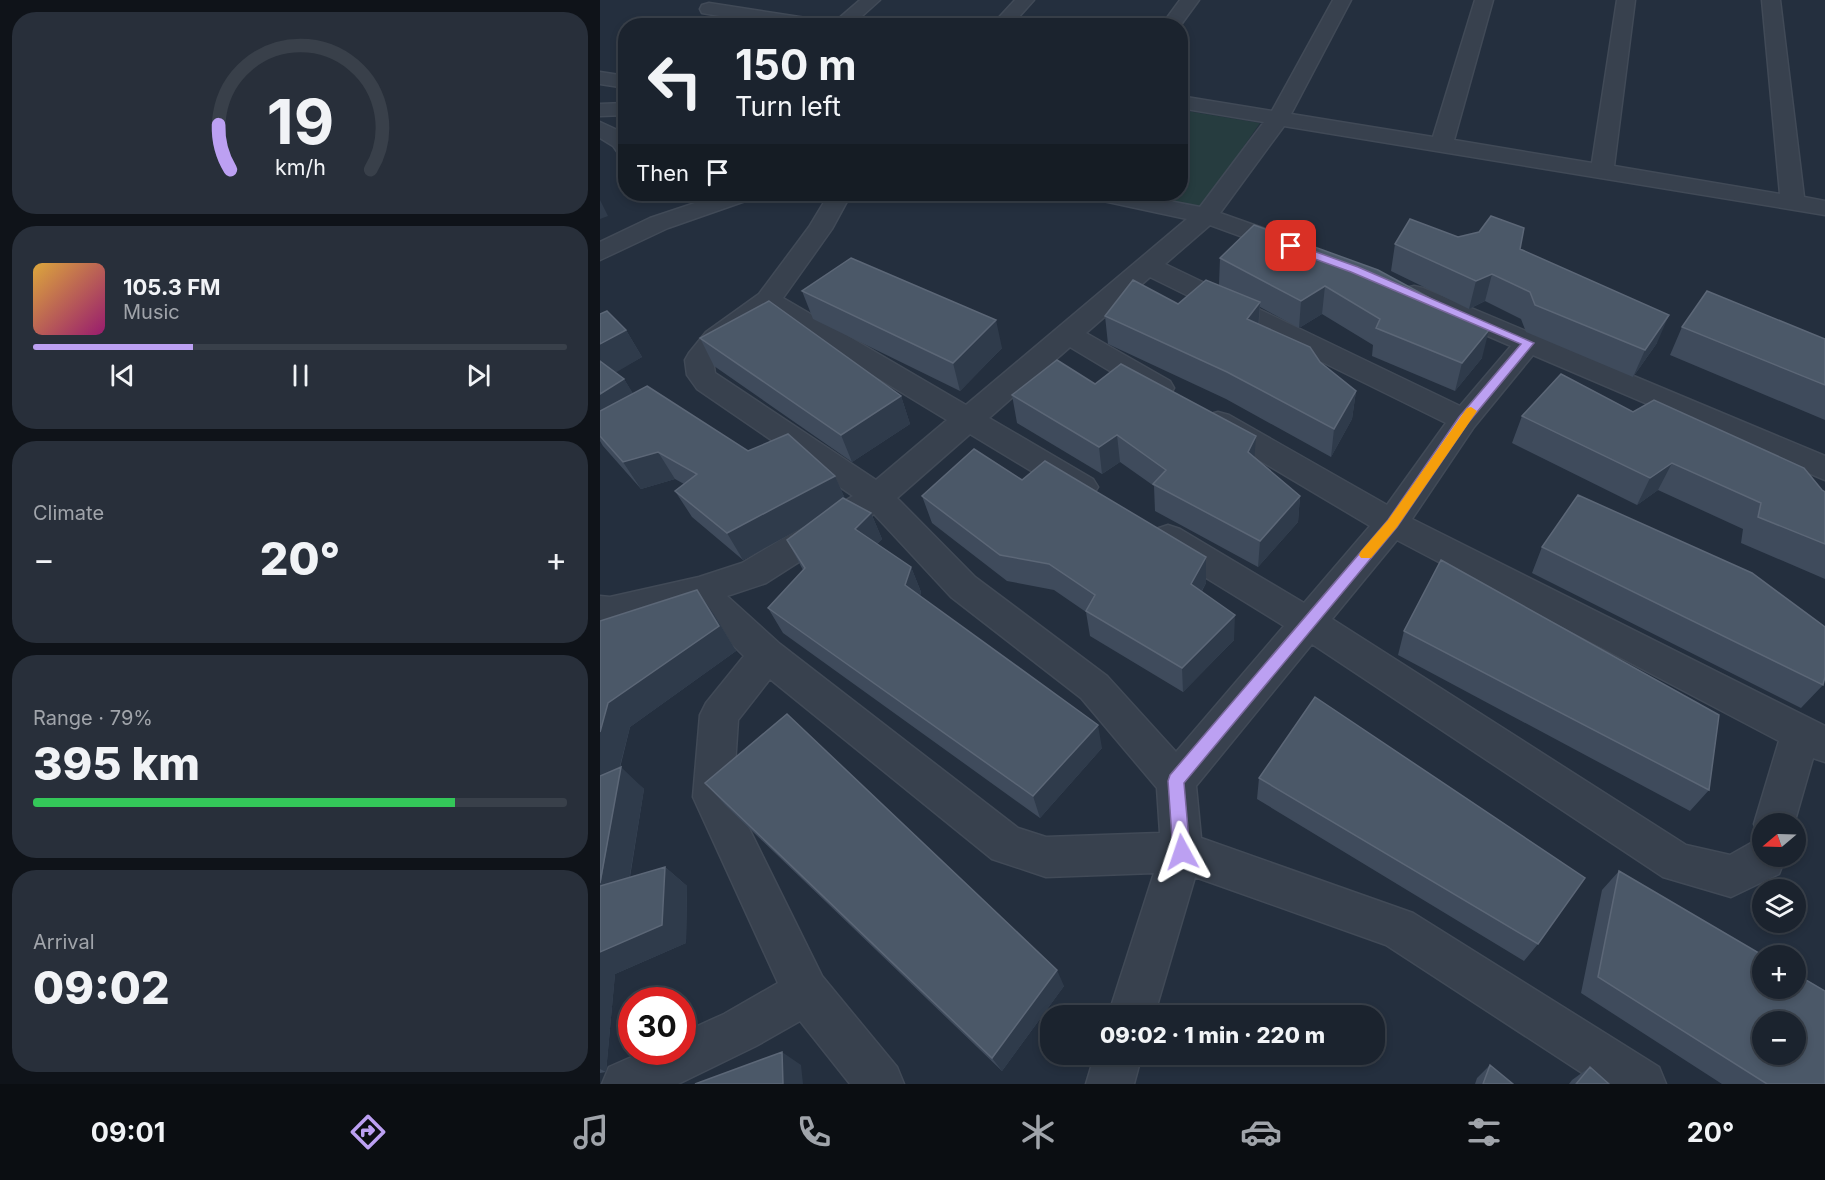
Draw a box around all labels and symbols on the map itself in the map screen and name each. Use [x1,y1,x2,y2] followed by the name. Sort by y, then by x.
[1265,220,1316,271] pin
[1752,813,1806,867] north arrow
[1150,820,1214,884] position arrow
[618,987,696,1065] speed limit sign: 30

